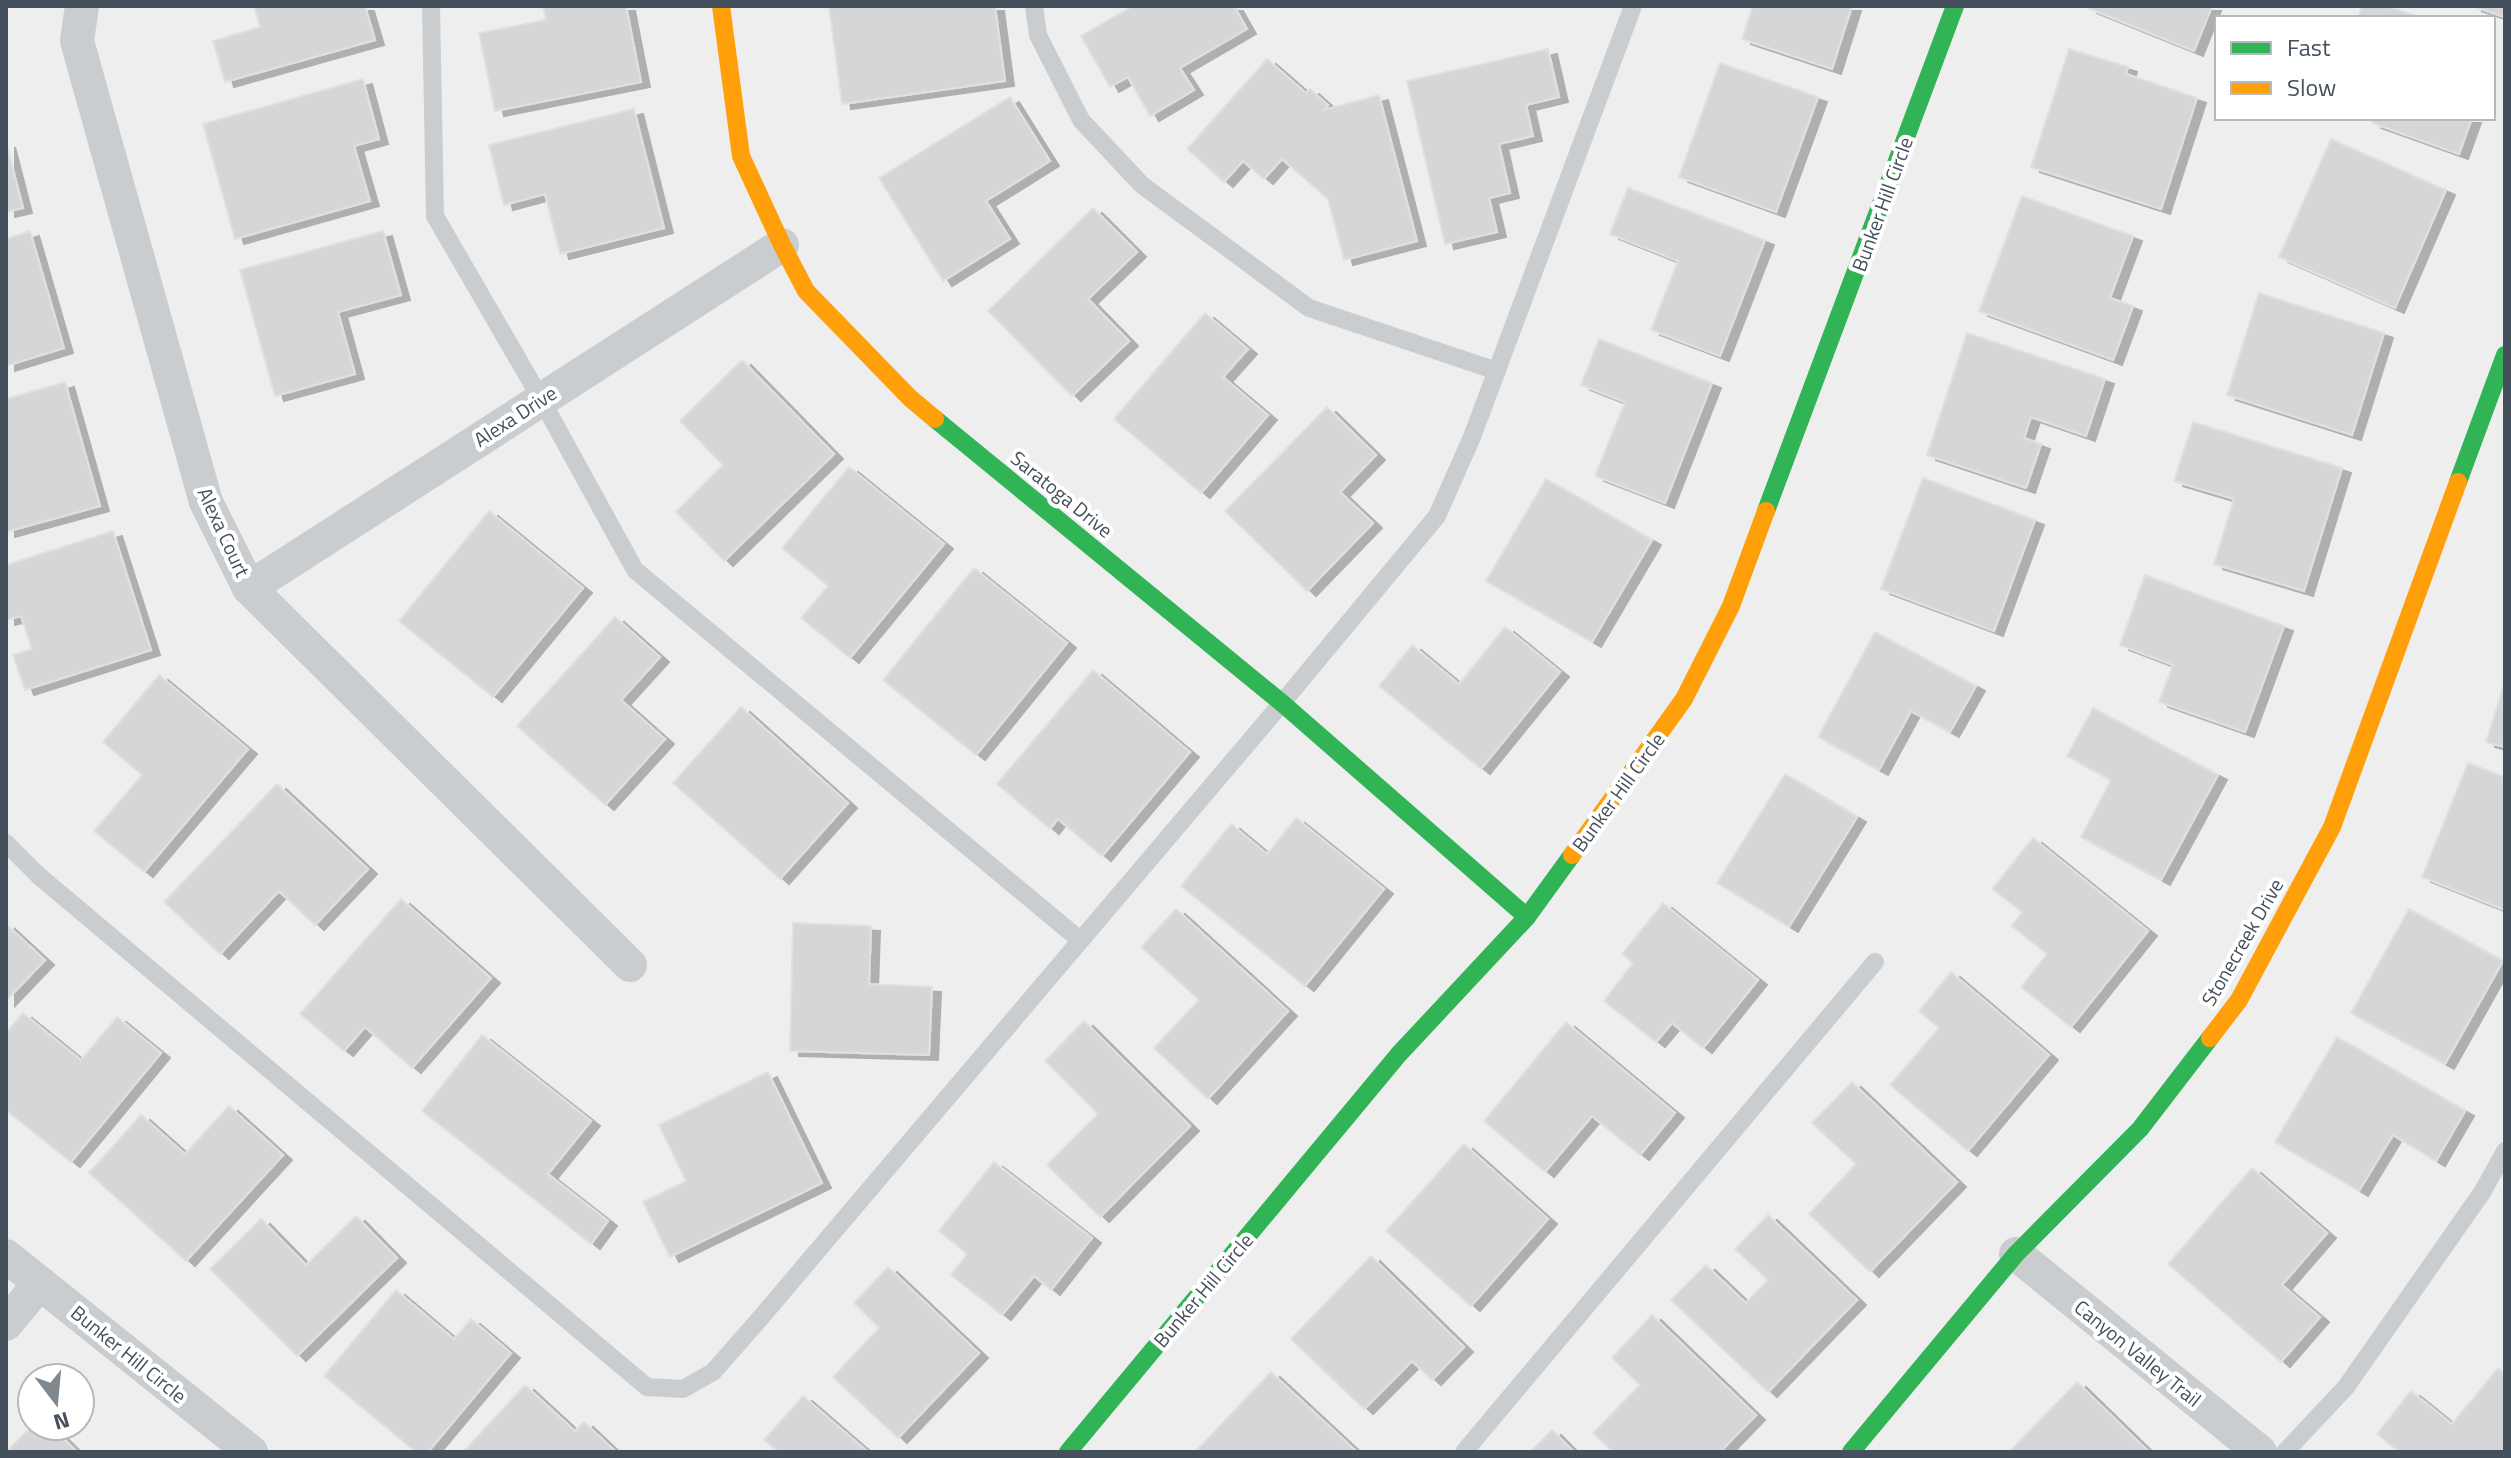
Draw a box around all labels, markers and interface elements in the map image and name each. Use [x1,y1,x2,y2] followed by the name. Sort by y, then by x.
[2215,16,2495,120] legend
[2287,29,2331,65] text: Fast
[2287,69,2336,105] text: Slow
[1843,132,1921,276] street label: Bunker Hill Circle
[467,377,563,455] street label: Alexa Drive
[1004,443,1120,545] street label: Saratoga Drive
[190,482,258,582] street label: Alexa Court
[1564,726,1672,858] street label: Bunker Hill Circle
[2193,873,2291,1011] street label: Stonecreek Drive
[1146,1226,1260,1354] street label: Bunker Hill Circle
[2068,1292,2208,1414] street label: Canyon Valley Trail
[64,1297,194,1411] street label: Bunker Hill Circle
[16,1362,96,1442] north arrow
[49,1403,74,1440] text: N

